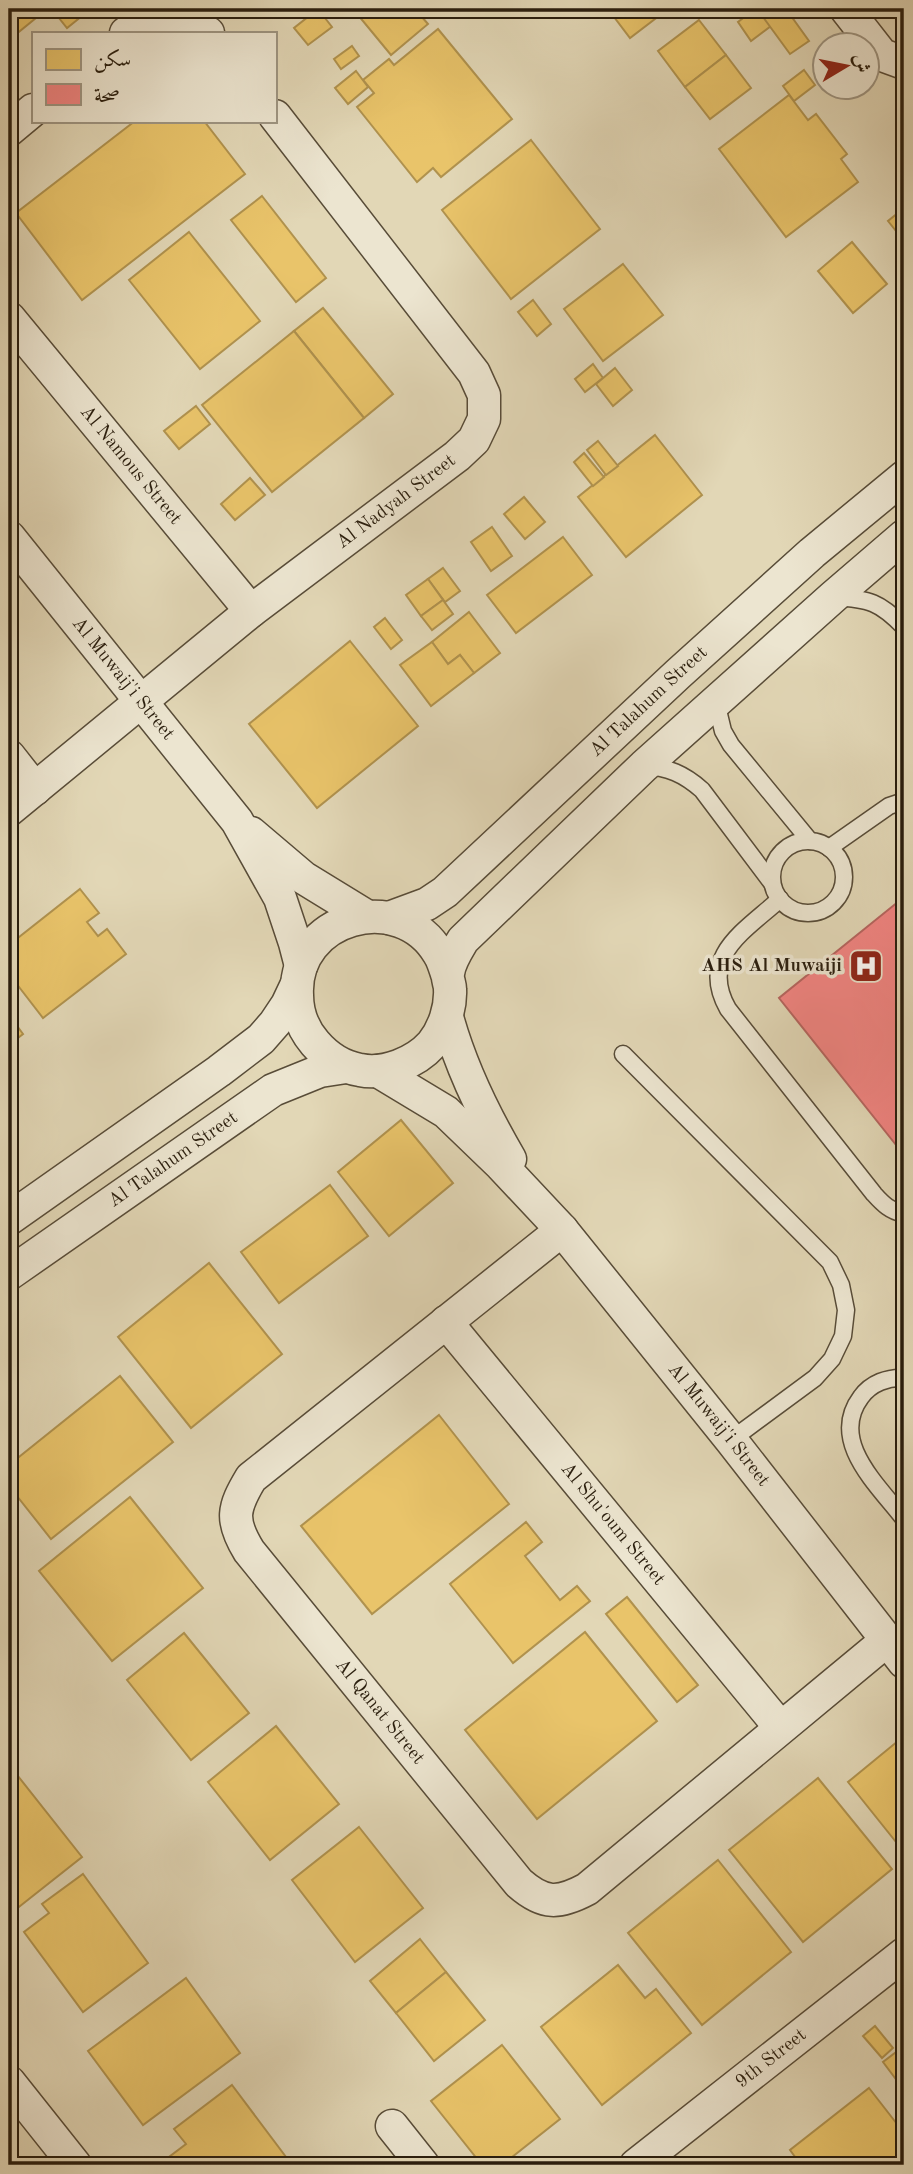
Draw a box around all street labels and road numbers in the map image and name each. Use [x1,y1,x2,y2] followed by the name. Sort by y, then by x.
[76,402,185,528] street label: Al Namous Street
[333,451,459,553] street label: Al Nadyah Street
[68,614,178,744] street label: Al Muwaij'i Street
[586,643,711,761] street label: Al Talahum Street
[105,1108,241,1211] street label: Al Talahum Street
[664,1360,773,1490] street label: Al Muwaij'i Street
[557,1459,668,1589] street label: Al Shu'oum Street
[331,1655,428,1768] street label: Al Qanat Street
[732,2025,810,2092] street label: 9th Street

